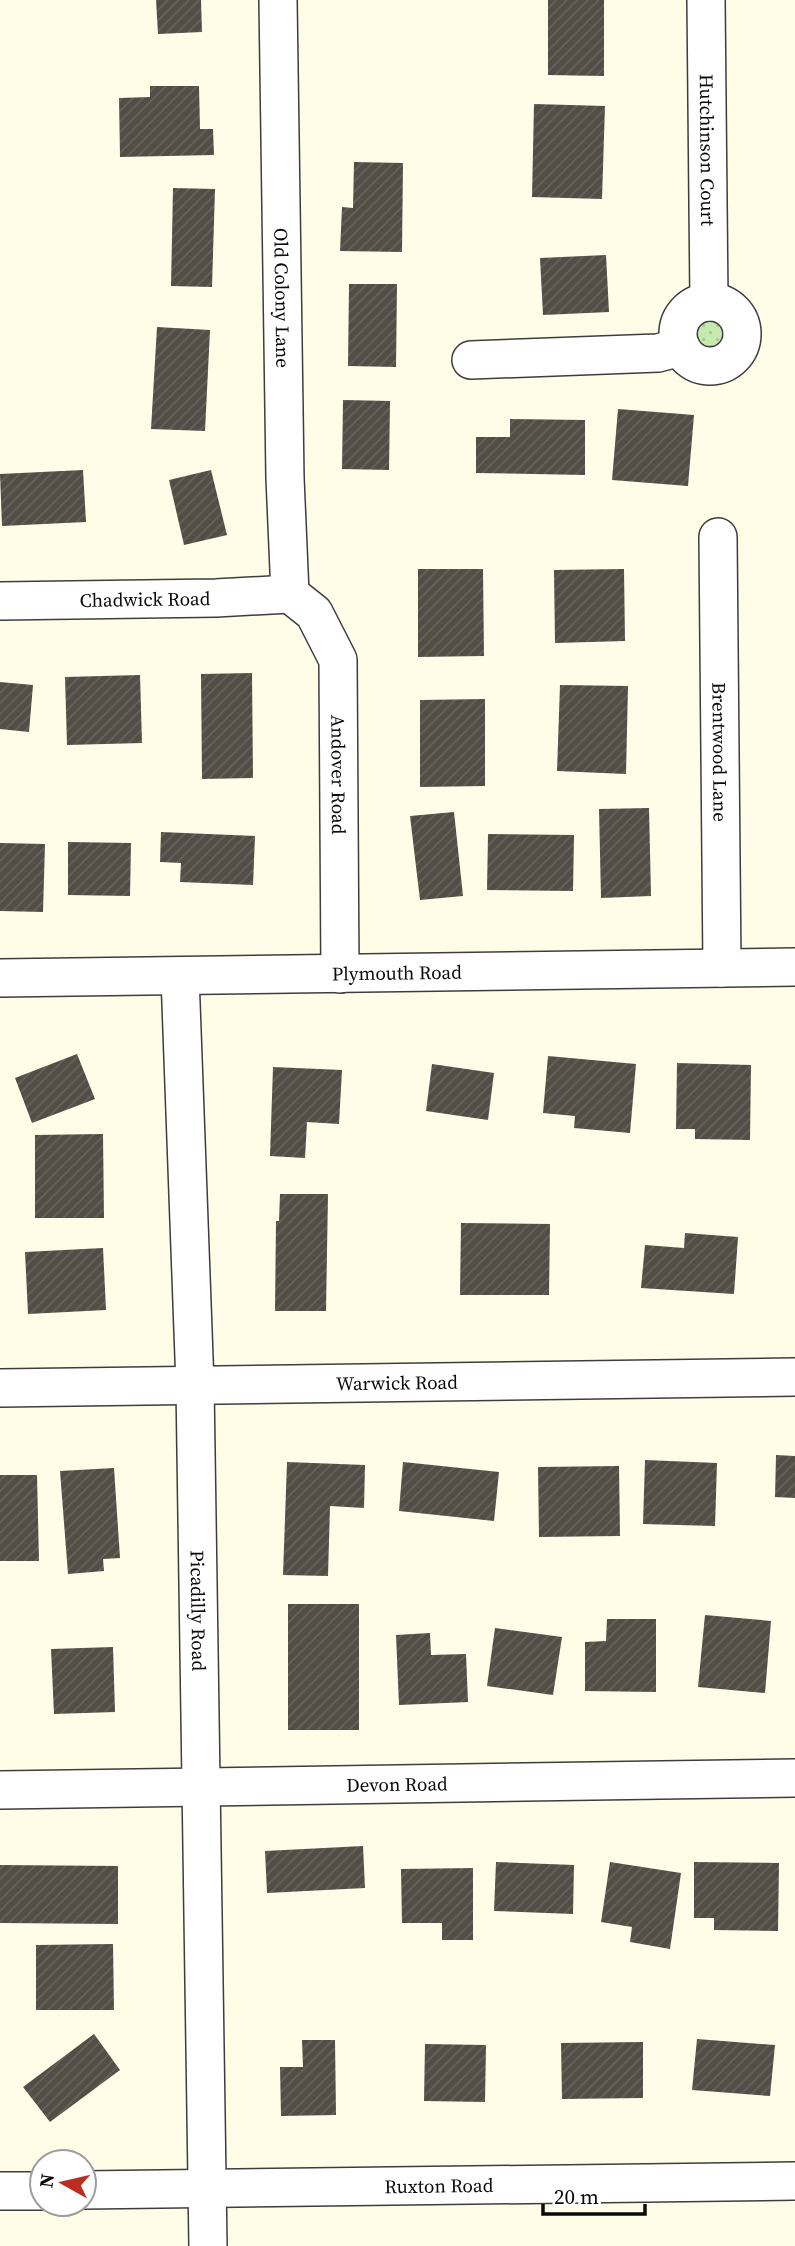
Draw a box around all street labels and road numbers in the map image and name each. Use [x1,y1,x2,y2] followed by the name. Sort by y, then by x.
[694,74,721,227] street label: Hutchinson Court
[268,228,296,368] street label: Old Colony Lane
[79,585,211,613] street label: Chadwick Road
[706,682,734,822] street label: Brentwood Lane
[325,715,352,835] street label: Andover Road
[332,959,462,986] street label: Plymouth Road
[336,1369,458,1396] street label: Warwick Road
[184,1550,212,1672] street label: Picadilly Road
[346,1770,448,1798] street label: Devon Road
[384,2172,494,2199] street label: Ruxton Road

